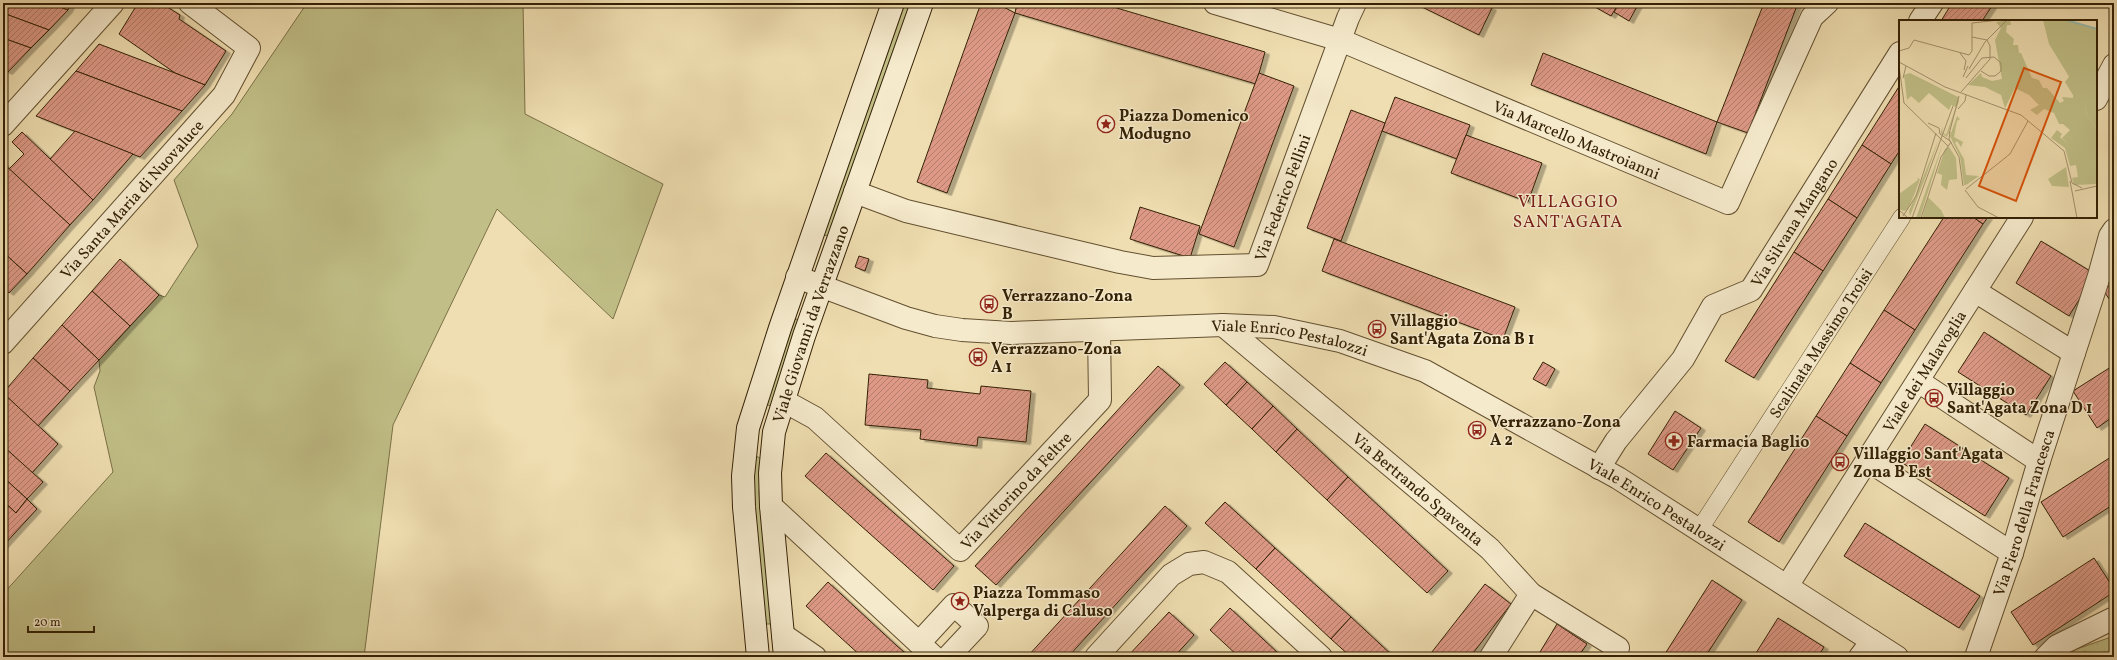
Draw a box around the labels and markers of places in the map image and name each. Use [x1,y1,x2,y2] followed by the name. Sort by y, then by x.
[1119,106,1249,146] place label: Piazza Domenico Modugno
[1096,114,1116,134] place icon: Piazza Domenico Modugno
[1002,286,1133,326] place label: Verrazzano-Zona B
[979,294,999,314] bus stop icon: Verrazzano-Zona B
[1390,311,1534,351] place label: Villaggio Sant'Agata Zona B 1
[1367,319,1387,339] bus stop icon: Villaggio Sant'Agata Zona B 1
[991,339,1122,379] place label: Verrazzano-Zona A 1
[968,347,988,367] bus stop icon: Verrazzano-Zona A 1
[1947,380,2092,420] place label: Villaggio Sant'Agata Zona D 1
[1924,388,1944,408] bus stop icon: Villaggio Sant'Agata Zona D 1
[1490,412,1621,452] place label: Verrazzano-Zona A 2
[1467,420,1487,440] bus stop icon: Verrazzano-Zona A 2
[1664,431,1684,451] pharmacy icon: Farmacia Baglio
[1687,432,1809,454] place label: Farmacia Baglio
[1853,444,2004,484] place label: Villaggio Sant'Agata Zona B Est
[1830,452,1850,472] bus stop icon: Villaggio Sant'Agata Zona B Est
[973,583,1113,623] place label: Piazza Tommaso Valperga di Caluso
[950,591,970,611] place icon: Piazza Tommaso Valperga di Caluso

